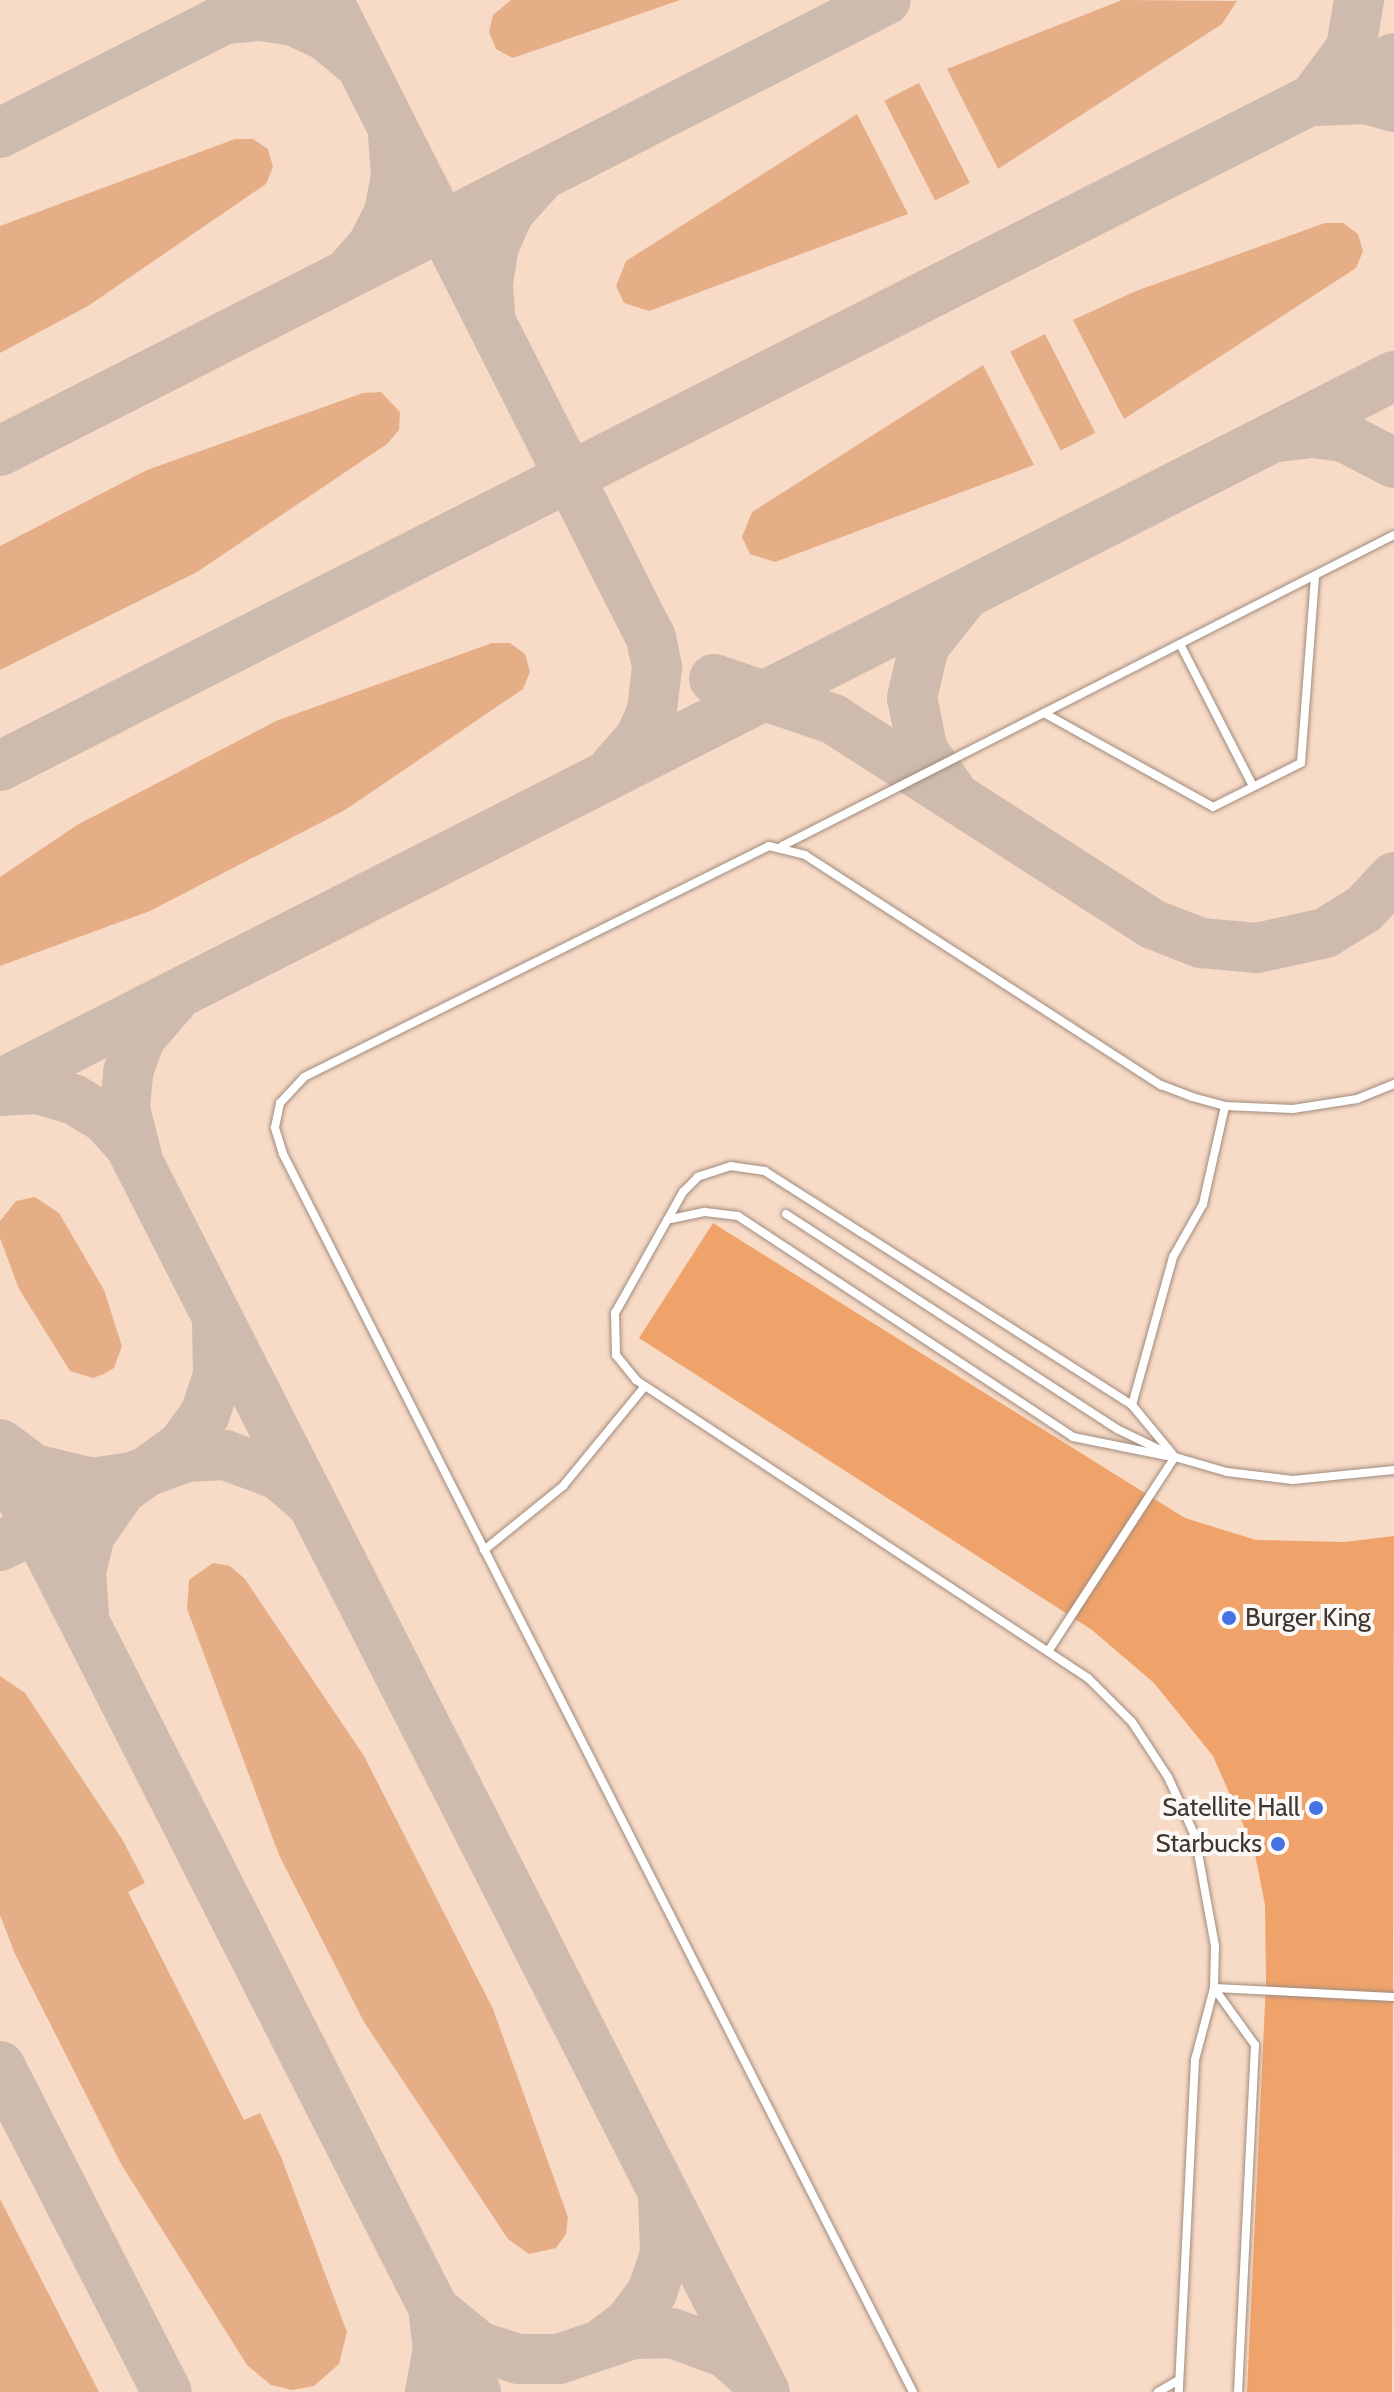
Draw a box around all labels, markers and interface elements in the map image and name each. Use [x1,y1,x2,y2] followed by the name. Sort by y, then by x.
[1245,1602,1371,1634] place label: Burger King
[1220,1609,1238,1627] marker: Burger King
[1162,1792,1300,1824] place label: Satellite Hall
[1307,1799,1325,1817] marker: Satellite Hall
[1155,1828,1262,1860] place label: Starbucks
[1269,1835,1287,1853] marker: Starbucks

